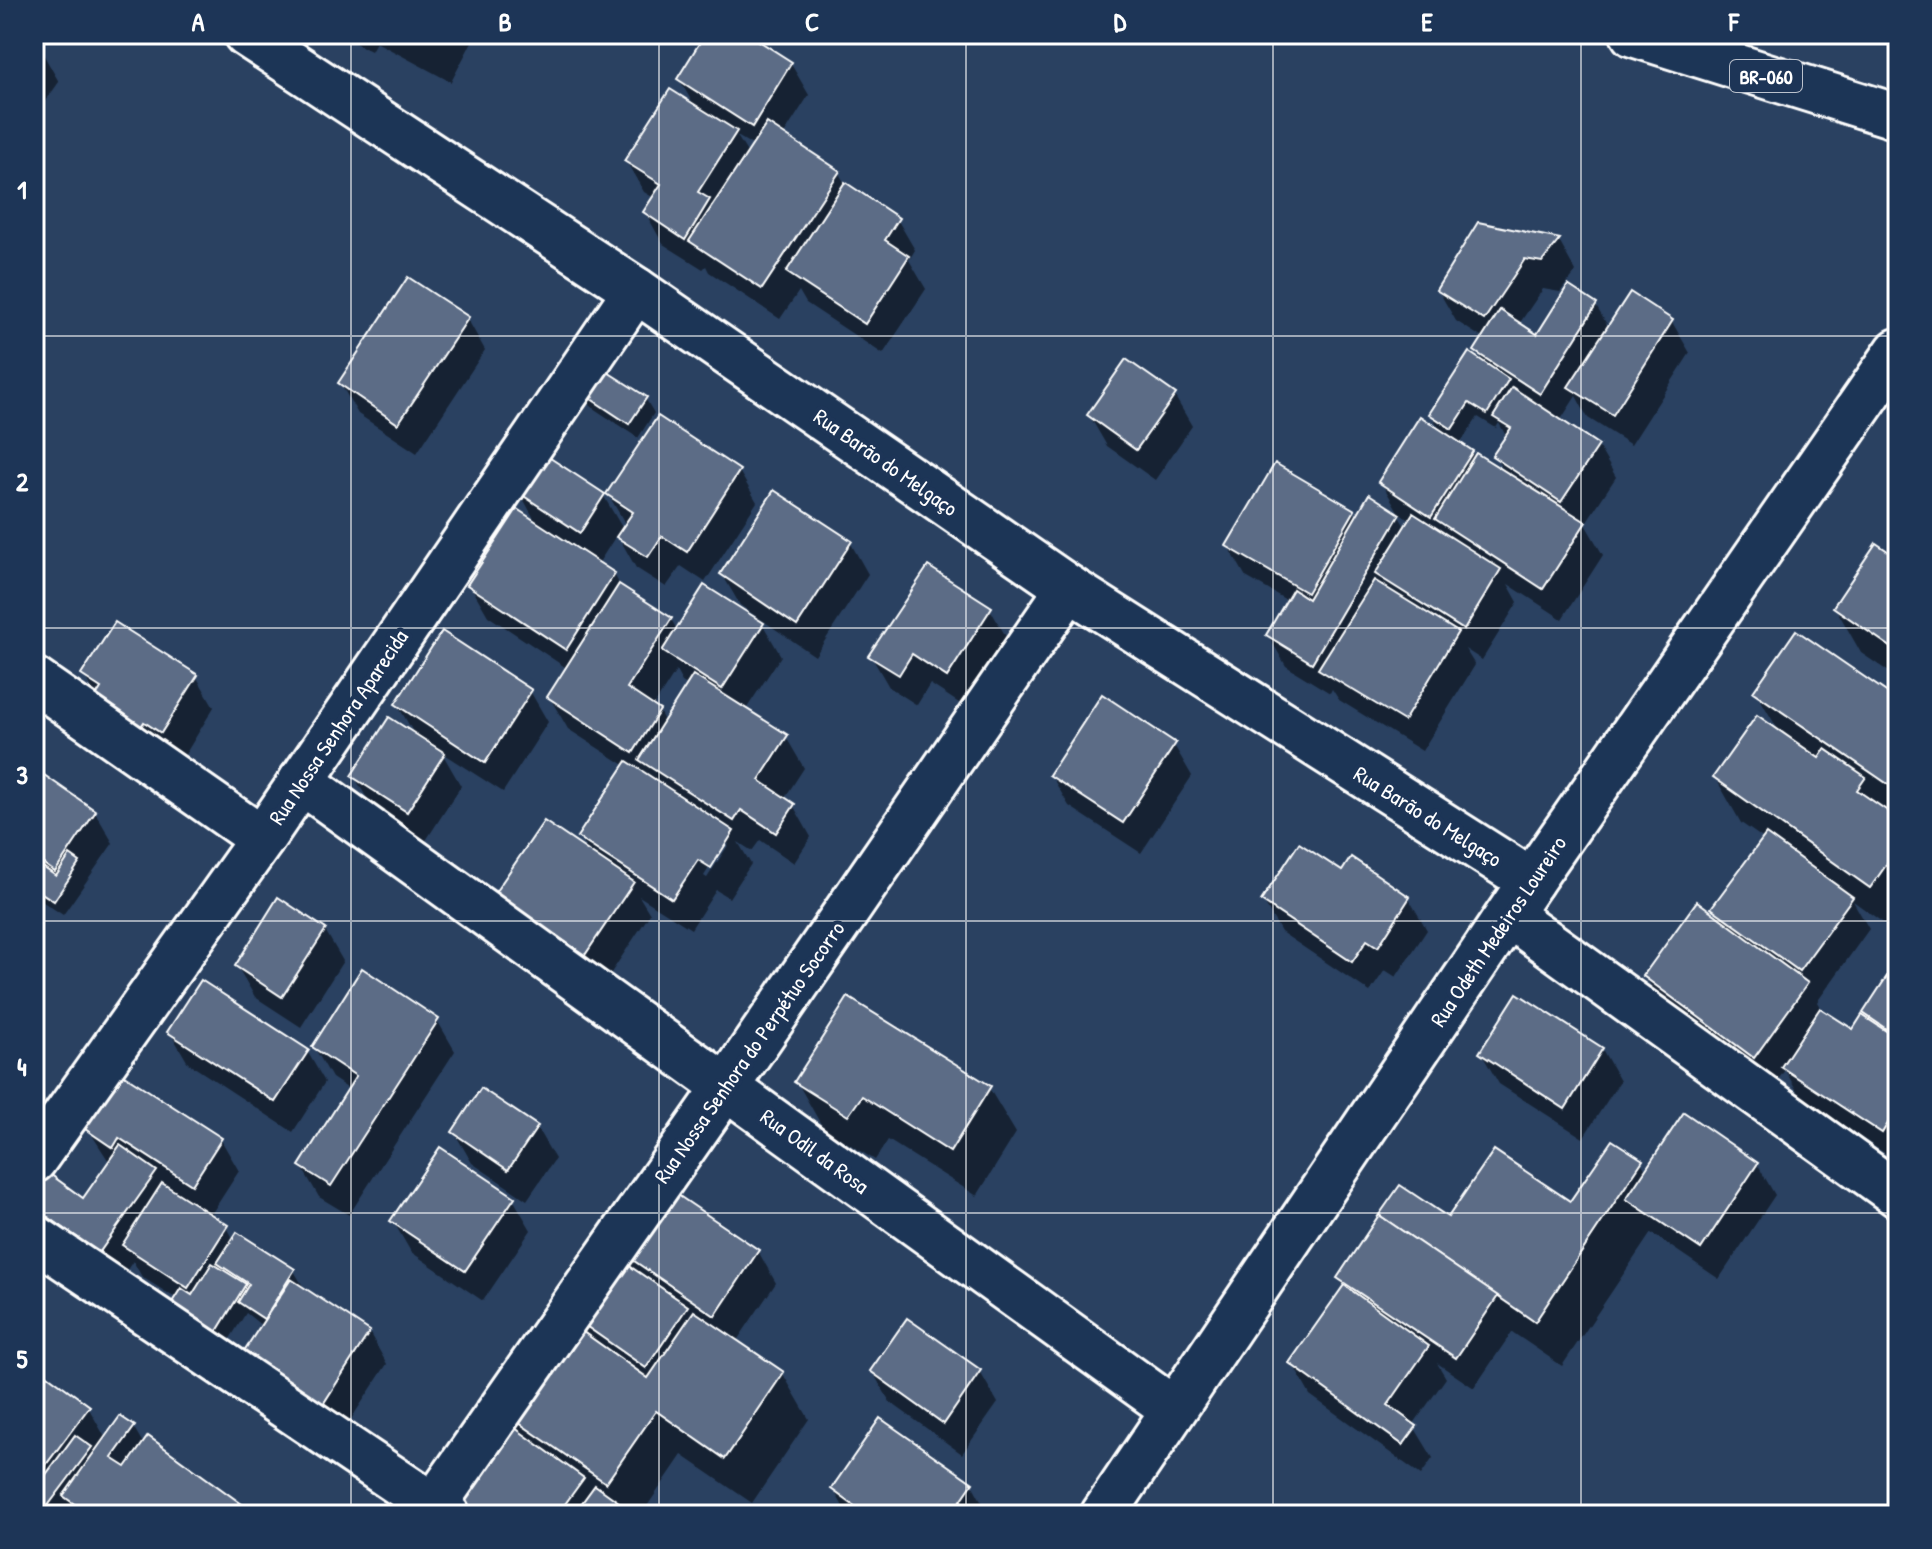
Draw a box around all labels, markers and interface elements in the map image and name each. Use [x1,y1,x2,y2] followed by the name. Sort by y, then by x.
[192,4,205,39] text: A
[498,4,512,39] text: B
[805,4,819,39] text: C
[1114,4,1127,39] text: D
[1421,4,1433,39] text: E
[1728,4,1740,39] text: F
[1730,60,1802,92] road number: BR-060
[17,172,27,207] text: 1
[808,401,964,523] street label: Rua Barão do Melgaço
[16,464,29,499] text: 2
[261,623,415,830] street label: Rua Nossa Senhora Aparecida
[16,757,28,792] text: 3
[1348,758,1508,874] street label: Rua Barão do Melgaço
[1423,830,1573,1032] street label: Rua Odeth Medeiros Loureiro
[647,915,851,1189] street label: Rua Nossa Senhora do Perpétuo Socorro
[17,1049,27,1084] text: 4
[755,1101,876,1201] street label: Rua Odil da Rosa
[17,1341,28,1376] text: 5

